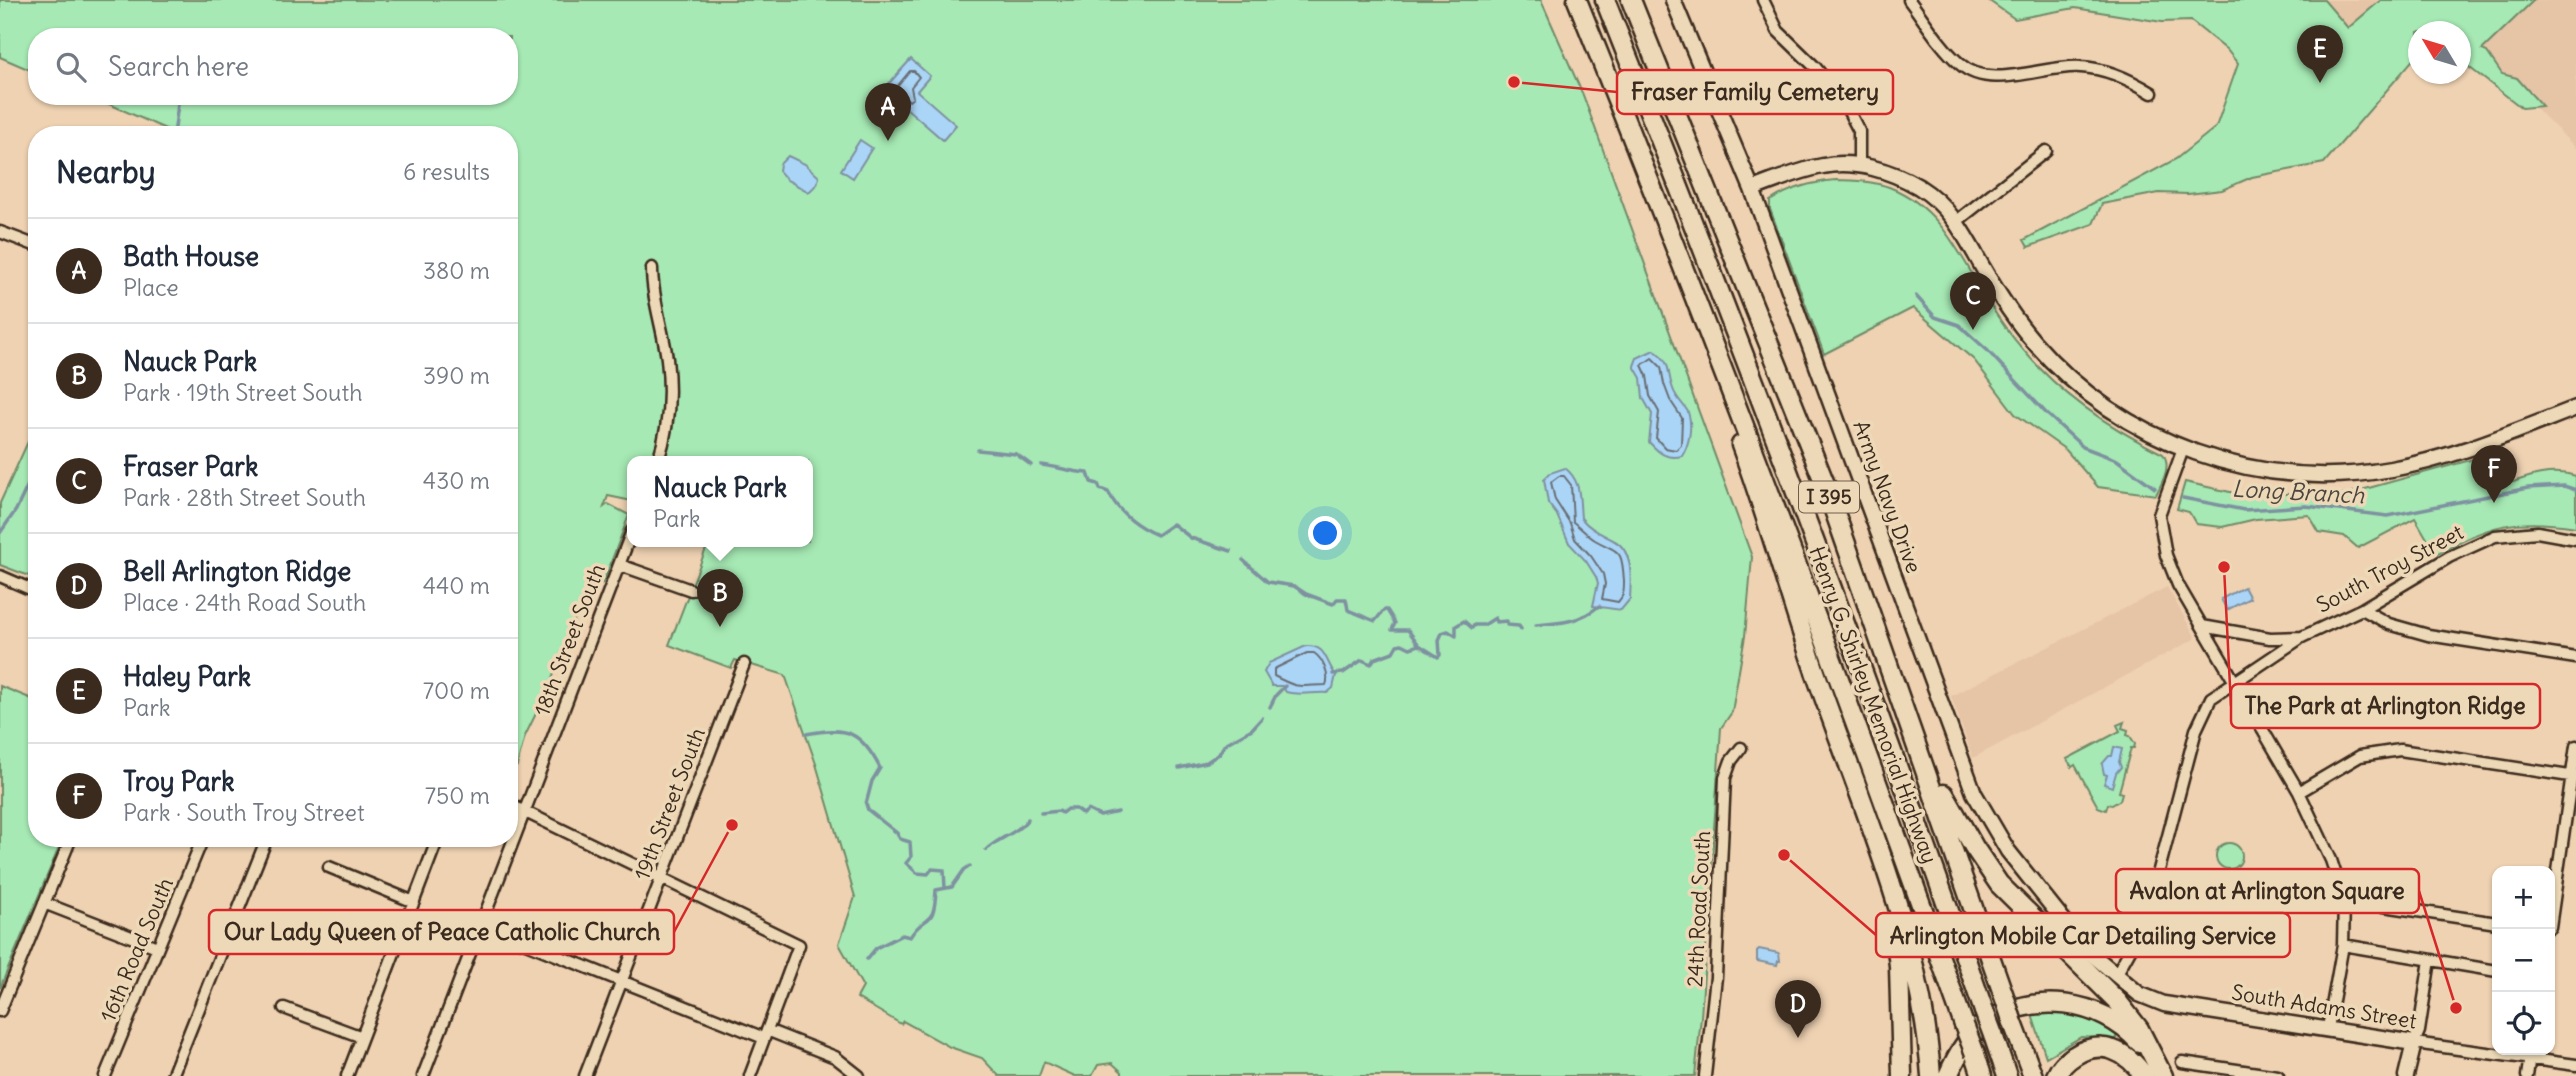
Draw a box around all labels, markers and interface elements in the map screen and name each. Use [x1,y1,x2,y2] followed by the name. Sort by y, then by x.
[2408,21,2471,84] north arrow
[2297,25,2343,83] pin: E
[28,28,518,105] search box
[52,48,90,86] icon: search
[108,50,249,83] text: Search here
[1617,70,1893,114] callout: Fraser Family Cemetery
[1631,77,1879,106] text: Fraser Family Cemetery
[865,83,911,141] pin: A
[56,153,156,191] text: Nearby
[403,157,490,186] text: 6 results
[123,240,259,273] text: Bath House
[72,256,86,285] text: A
[423,256,490,285] text: 380 m
[1950,272,1996,330] pin: C
[123,273,179,302] text: Place
[123,345,257,378] text: Nauck Park
[71,361,87,390] text: B
[423,361,490,390] text: 390 m
[123,378,362,407] text: Park · 19th Street South
[1847,417,1928,577] street label: Army Navy Drive
[2471,445,2517,503] pin: F
[123,450,258,483] text: Fraser Park
[627,456,813,547] popup
[71,466,87,495] text: C
[423,466,490,495] text: 430 m
[653,471,787,504] text: Nauck Park
[2231,474,2366,509] water label: Long Branch
[1799,482,1859,512] road number: I 395
[123,483,366,512] text: Park · 28th Street South
[653,504,701,533] text: Park
[1308,516,1342,550] your location
[2312,518,2468,619] street label: South Troy Street
[1803,543,1944,867] street label: Henry G. Shirley Memorial Highway
[123,555,351,588] text: Bell Arlington Ridge
[528,560,611,720] street label: 18th Street South
[697,569,743,627] pin: B
[71,571,87,600] text: D
[423,571,490,600] text: 440 m
[123,588,366,617] text: Place · 24th Road South
[123,660,251,693] text: Haley Park
[72,676,86,705] text: E
[423,676,490,705] text: 700 m
[2231,684,2540,728] callout: The Park at Arlington Ridge
[2244,691,2526,720] text: The Park at Arlington Ridge
[123,693,171,722] text: Park
[628,724,711,884] street label: 19th Street South
[123,765,235,798] text: Troy Park
[72,781,86,810] text: F
[425,781,490,810] text: 750 m
[123,798,365,827] text: Park · South Troy Street
[1681,830,1716,988] street label: 24th Road South
[2492,866,2555,1055] map controls
[2492,866,2555,929] button: +
[2116,869,2419,913] callout: Avalon at Arlington Square
[94,874,179,1026] street label: 16th Road South
[2129,876,2405,905] text: Avalon at Arlington Square
[209,910,674,954] callout: Our Lady Queen of Peace Catholic Church
[1876,913,2290,957] callout: Arlington Mobile Car Detailing Service
[224,917,660,946] text: Our Lady Queen of Peace Catholic Church
[1890,921,2276,950] text: Arlington Mobile Car Detailing Service
[2492,929,2555,992] button: −
[2230,979,2418,1034] street label: South Adams Street
[1775,980,1821,1038] pin: D
[2492,992,2555,1055] button: locate

